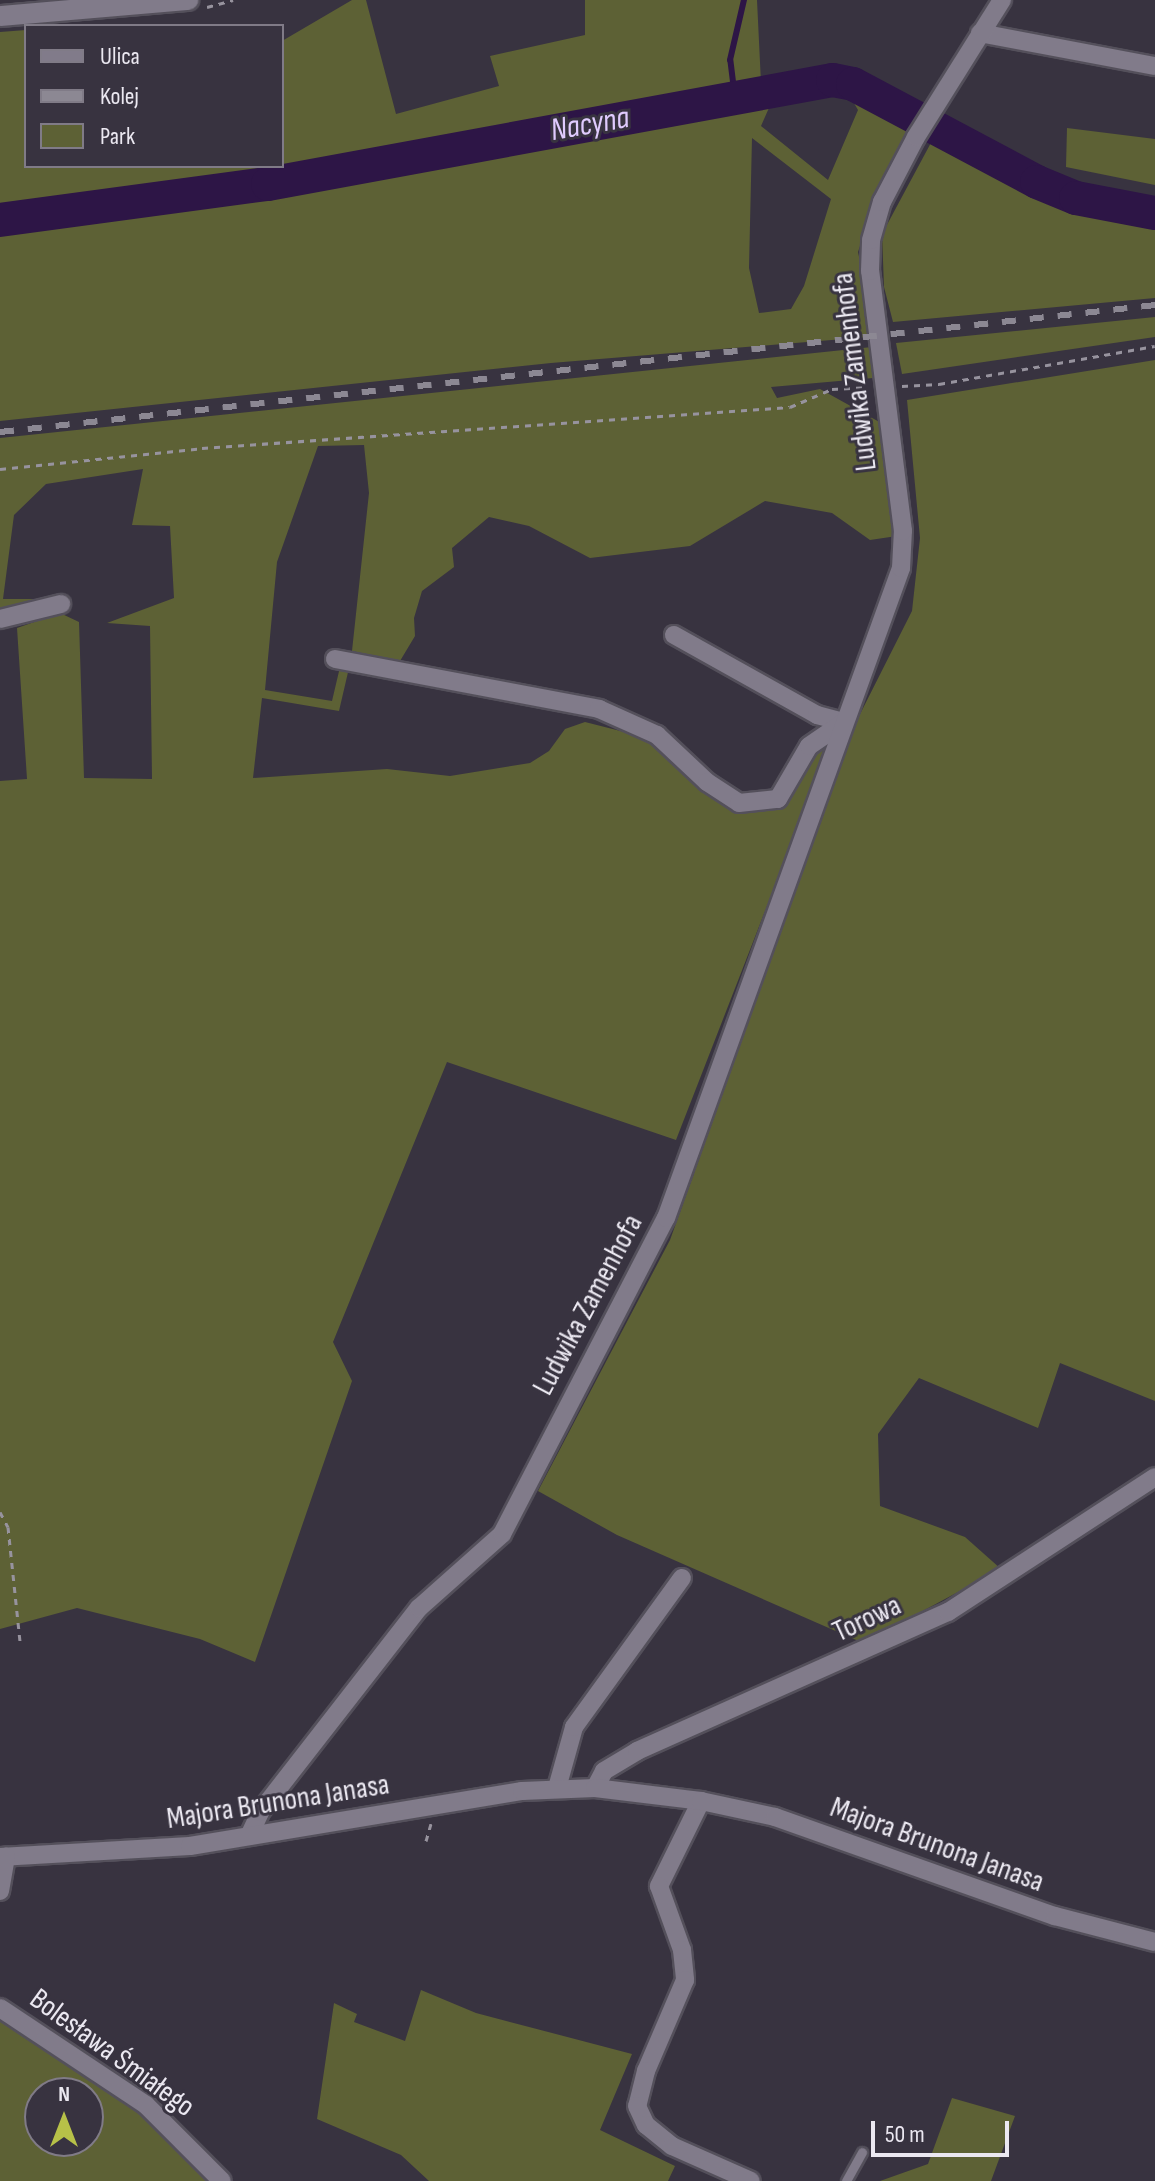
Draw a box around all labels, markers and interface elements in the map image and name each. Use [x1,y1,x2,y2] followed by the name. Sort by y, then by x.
[24,24,284,168] legend
[100,42,140,71] text: Ulica
[100,82,139,111] text: Kolej
[548,99,632,151] water label: Nacyna
[100,122,135,151] text: Park
[825,271,885,473] street label: Ludwika Zamenhofa
[525,1209,651,1401] street label: Ludwika Zamenhofa
[827,1588,907,1650] street label: Torowa
[164,1767,392,1837] street label: Majora Brunona Janasa
[825,1790,1049,1900] street label: Majora Brunona Janasa
[22,1981,202,2125] street label: Bolesława Śmiałego
[24,2077,104,2157] north arrow
[58,2081,70,2108] text: N
[875,2105,1013,2155] scale bar
[885,2120,925,2149] text: 50 m

